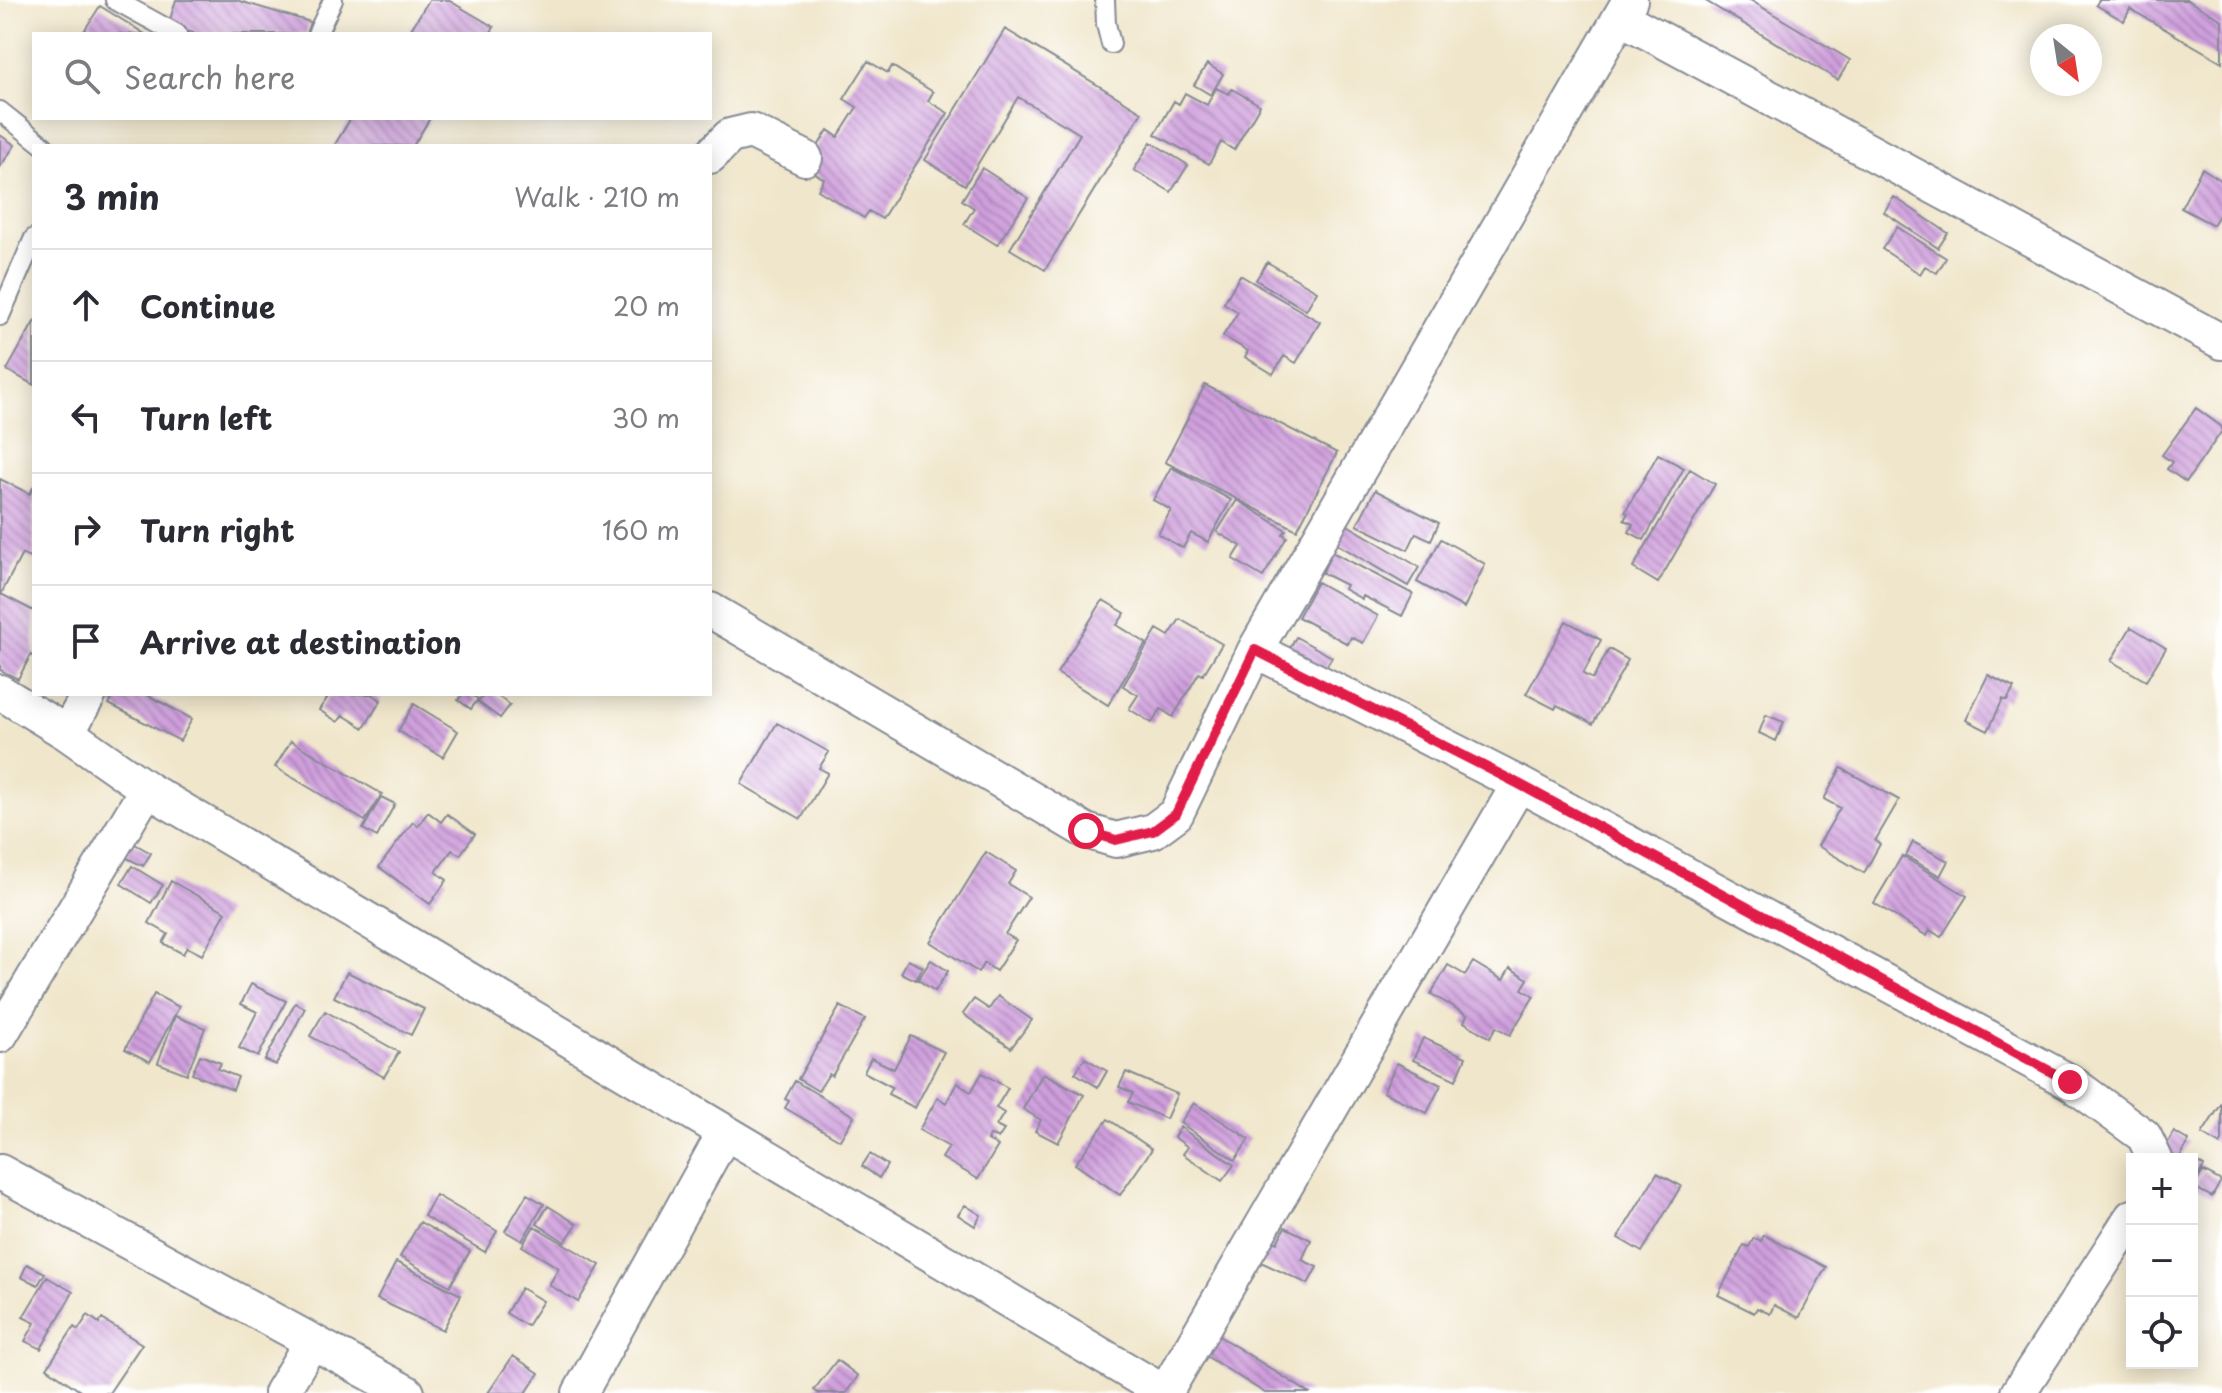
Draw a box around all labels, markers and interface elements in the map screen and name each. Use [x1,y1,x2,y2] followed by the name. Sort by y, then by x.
[2030,24,2102,96] north arrow
[32,32,712,120] search box
[60,54,104,98] icon: search
[124,54,296,99] text: Search here
[64,170,160,222] text: 3 min
[514,177,680,216] text: Walk · 210 m
[64,283,108,327] icon: ahead
[140,283,275,328] text: Continue
[613,286,680,325] text: 20 m
[64,395,108,439] icon: left
[140,395,272,440] text: Turn left
[612,398,680,437] text: 30 m
[64,507,108,551] icon: right
[140,507,295,552] text: Turn right
[602,510,680,549] text: 160 m
[64,619,108,663] icon: arrive
[140,619,462,664] text: Arrive at destination
[1068,813,1104,849] route start
[2052,1064,2088,1100] route end
[2126,1153,2198,1369] map controls
[2126,1153,2198,1225] button: +
[2126,1225,2198,1297] button: −
[2126,1297,2198,1369] button: locate

